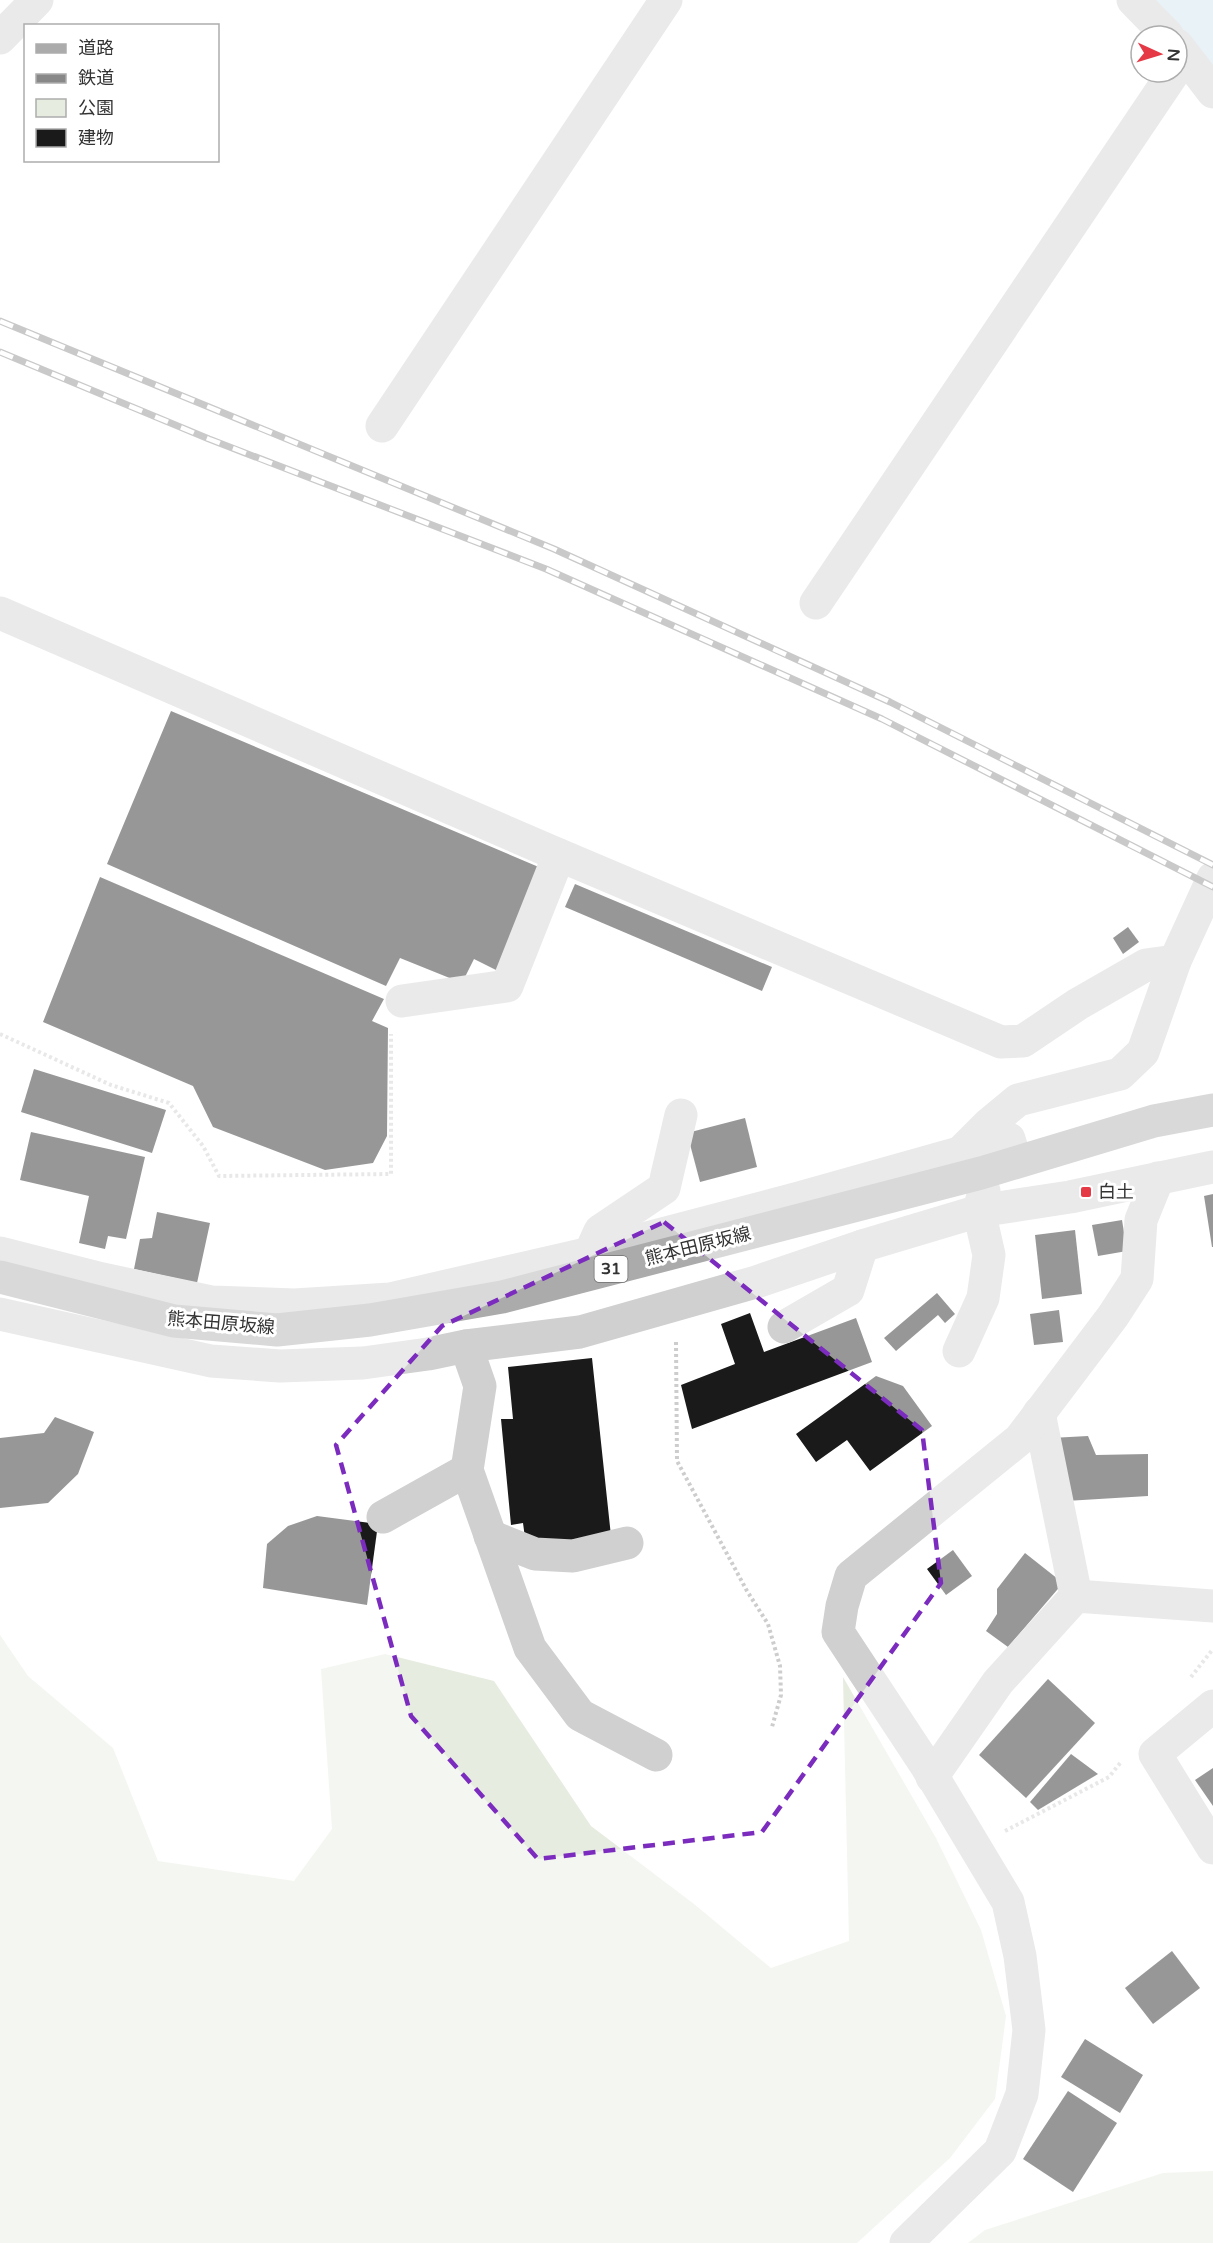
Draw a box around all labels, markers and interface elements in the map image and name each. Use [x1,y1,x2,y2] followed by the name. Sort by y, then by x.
[24,24,219,162] legend
[1129,24,1189,84] north arrow
[78,37,114,59] text: 道路
[1163,48,1183,62] text: N
[78,67,114,89] text: 鉄道
[78,97,114,119] text: 公園
[78,127,114,149] text: 建物
[1098,1181,1134,1203] place label: 白土
[1079,1185,1093,1199] marker: 白土
[643,1222,753,1270] street label: 熊本田原坂線
[594,1256,628,1282] road number: 31
[166,1307,276,1339] street label: 熊本田原坂線

